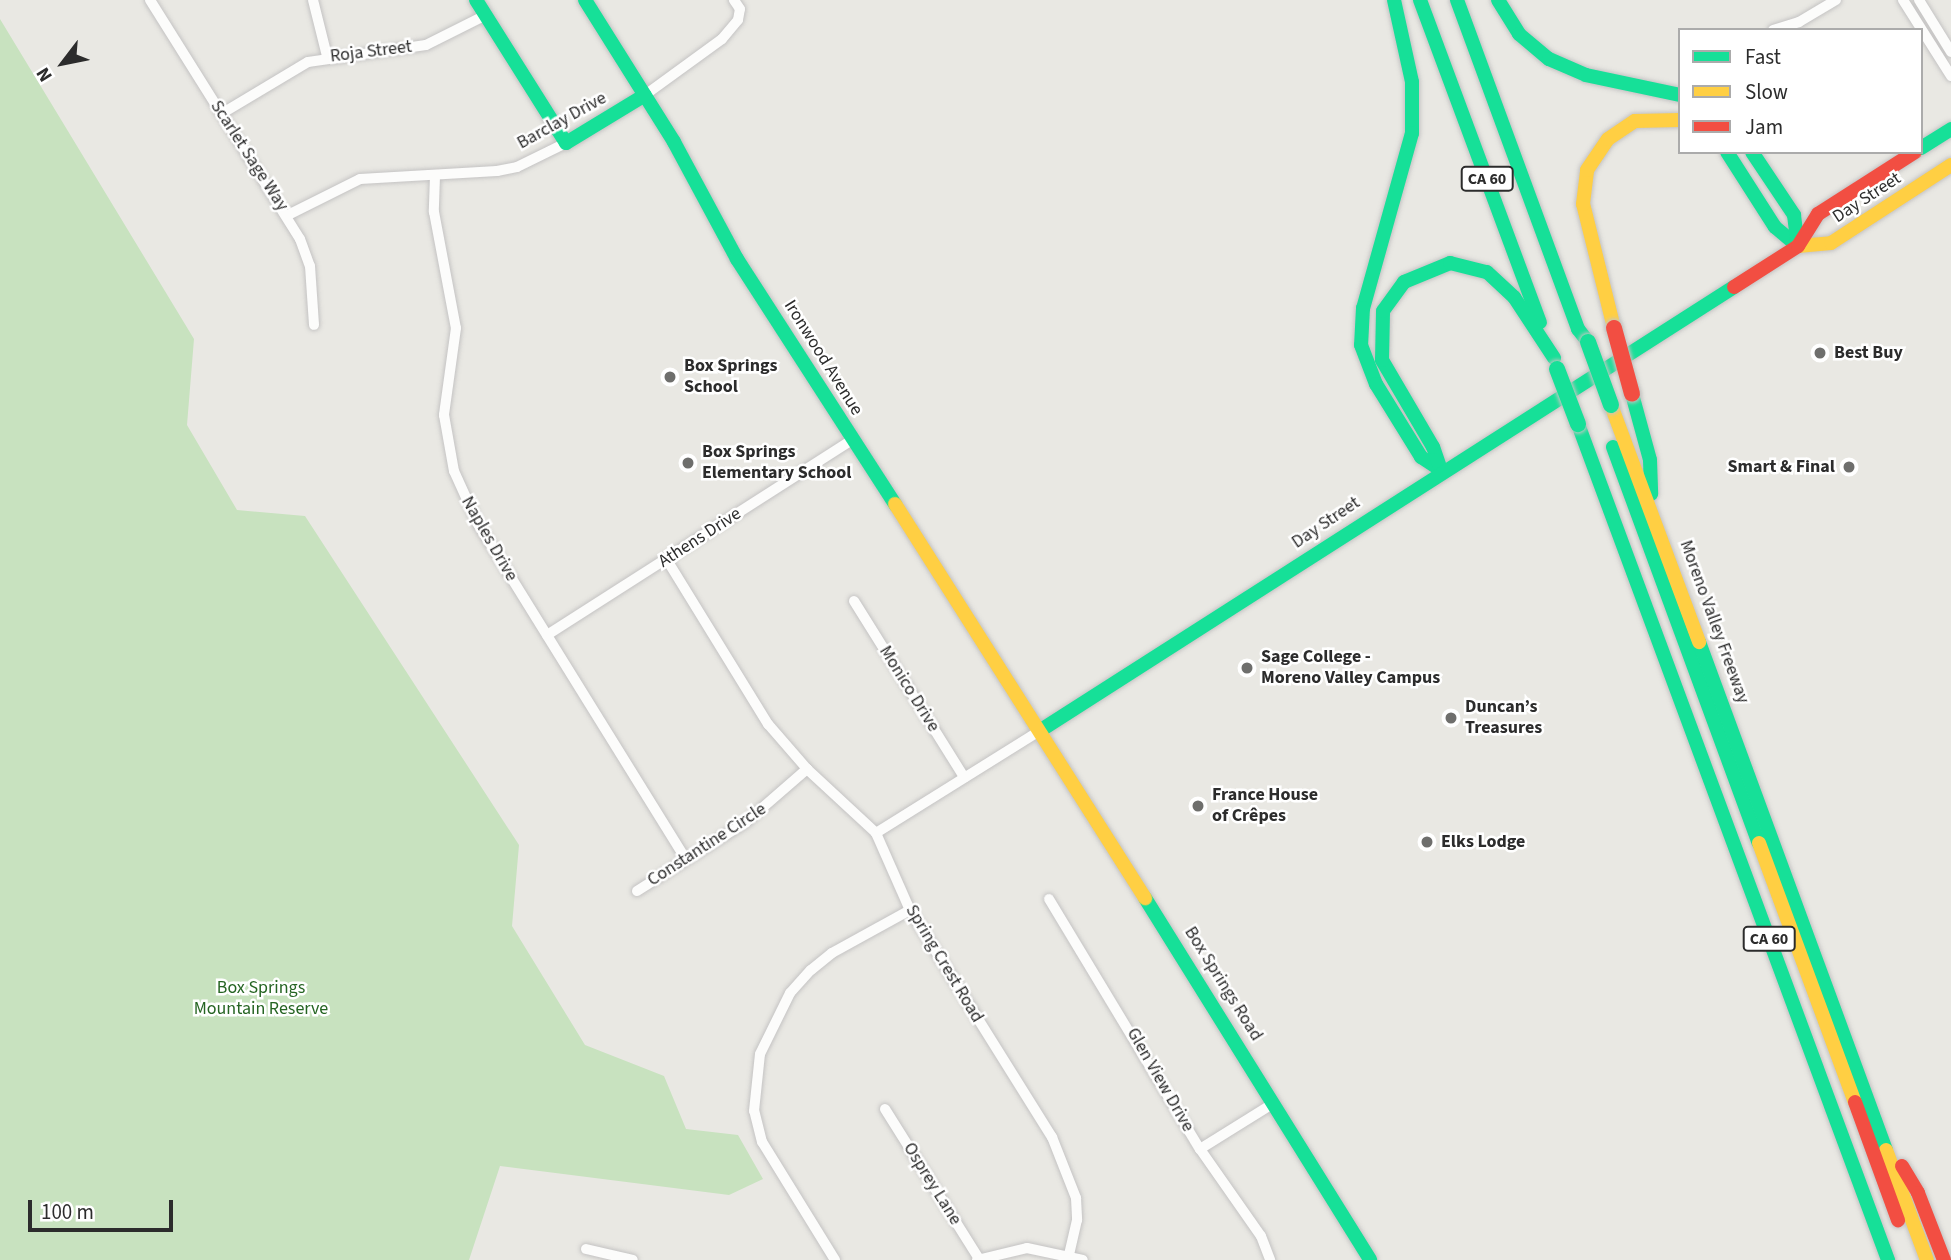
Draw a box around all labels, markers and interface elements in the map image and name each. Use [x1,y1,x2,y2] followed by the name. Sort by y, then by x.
[28,28,98,98] north arrow
[1678,28,1923,154] legend
[329,36,413,68] street label: Roja Street
[1745,42,1781,72] text: Fast
[30,62,60,87] text: N
[1745,77,1788,107] text: Slow
[514,88,610,154] street label: Barclay Drive
[205,97,293,215] street label: Scarlet Sage Way
[1745,112,1783,142] text: Jam
[1459,167,1515,192] road number: CA 60
[1829,168,1905,228] street label: Day Street
[779,296,867,420] street label: Ironwood Avenue
[1834,342,1903,364] place label: Best Buy
[1812,345,1828,361] marker: Best Buy
[684,356,778,398] place label: Box Springs School
[662,369,678,385] marker: Box Springs School
[702,442,852,484] place label: Box Springs Elementary School
[680,455,696,471] marker: Box Springs Elementary School
[1727,456,1835,478] place label: Smart & Final
[1841,459,1857,475] marker: Smart & Final
[1288,492,1364,554] street label: Day Street
[456,493,522,585] street label: Naples Drive
[655,503,745,573] street label: Athens Drive
[1674,538,1754,706] street label: Moreno Valley Freeway
[874,642,944,736] street label: Monico Drive
[1261,647,1440,690] place label: Sage College - Moreno Valley Campus
[1239,660,1255,676] marker: Sage College - Moreno Valley Campus
[1465,697,1542,740] place label: Duncan’s Treasures
[1443,710,1459,726] marker: Duncan’s Treasures
[1212,785,1318,828] place label: France House of Crêpes
[1190,798,1206,814] marker: France House of Crêpes
[644,799,770,891] street label: Constantine Circle
[1441,831,1525,853] place label: Elks Lodge
[1419,834,1435,850] marker: Elks Lodge
[900,901,988,1027] street label: Spring Crest Road
[1179,923,1267,1045] street label: Box Springs Road
[1741,926,1797,951] road number: CA 60
[194,978,328,1020] park label: Box Springs Mountain Reserve
[1122,1024,1198,1136] street label: Glen View Drive
[898,1139,966,1229] street label: Osprey Lane
[32,1186,177,1230] scale bar
[41,1197,94,1227] text: 100 m

